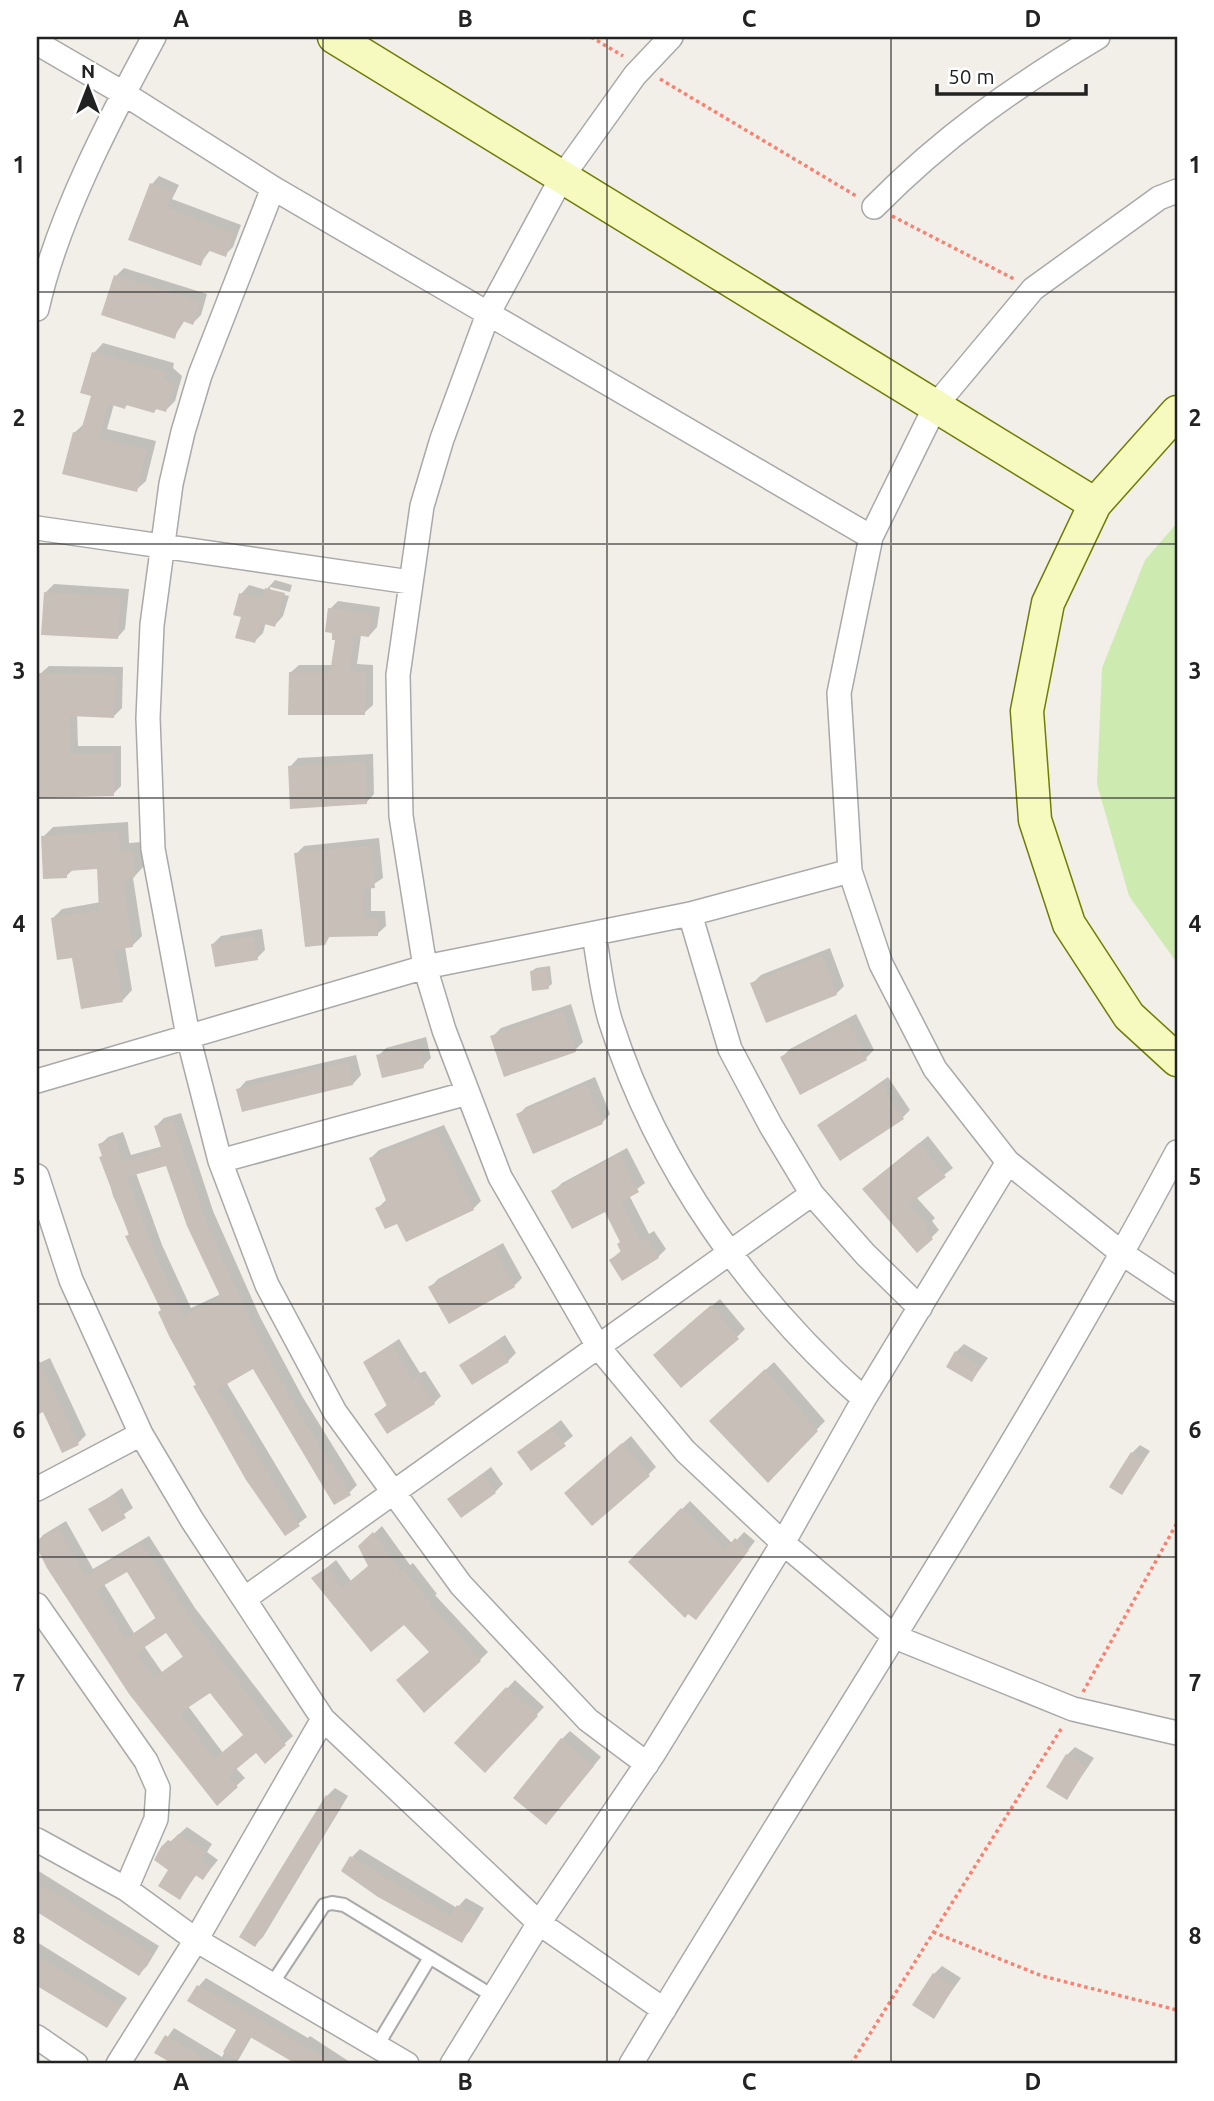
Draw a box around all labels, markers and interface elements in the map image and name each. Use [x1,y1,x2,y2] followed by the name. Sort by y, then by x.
[173,6,189,31] text: A
[457,6,473,31] text: B
[742,6,757,31] text: C
[1025,6,1041,31] text: D
[52,52,122,122] north arrow
[937,52,1086,96] scale bar
[81,60,95,82] text: N
[948,64,995,88] text: 50 m
[13,152,25,177] text: 1
[1189,152,1201,177] text: 1
[13,405,25,430] text: 2
[1189,405,1201,430] text: 2
[13,658,25,683] text: 3
[1189,658,1201,683] text: 3
[13,911,26,936] text: 4
[1189,911,1202,936] text: 4
[13,1164,25,1189] text: 5
[1189,1164,1201,1189] text: 5
[13,1417,26,1442] text: 6
[1189,1417,1202,1442] text: 6
[13,1670,25,1695] text: 7
[1189,1670,1201,1695] text: 7
[13,1923,25,1948] text: 8
[1189,1923,1201,1948] text: 8
[173,2069,189,2094] text: A
[457,2069,473,2094] text: B
[742,2069,757,2094] text: C
[1025,2069,1041,2094] text: D

